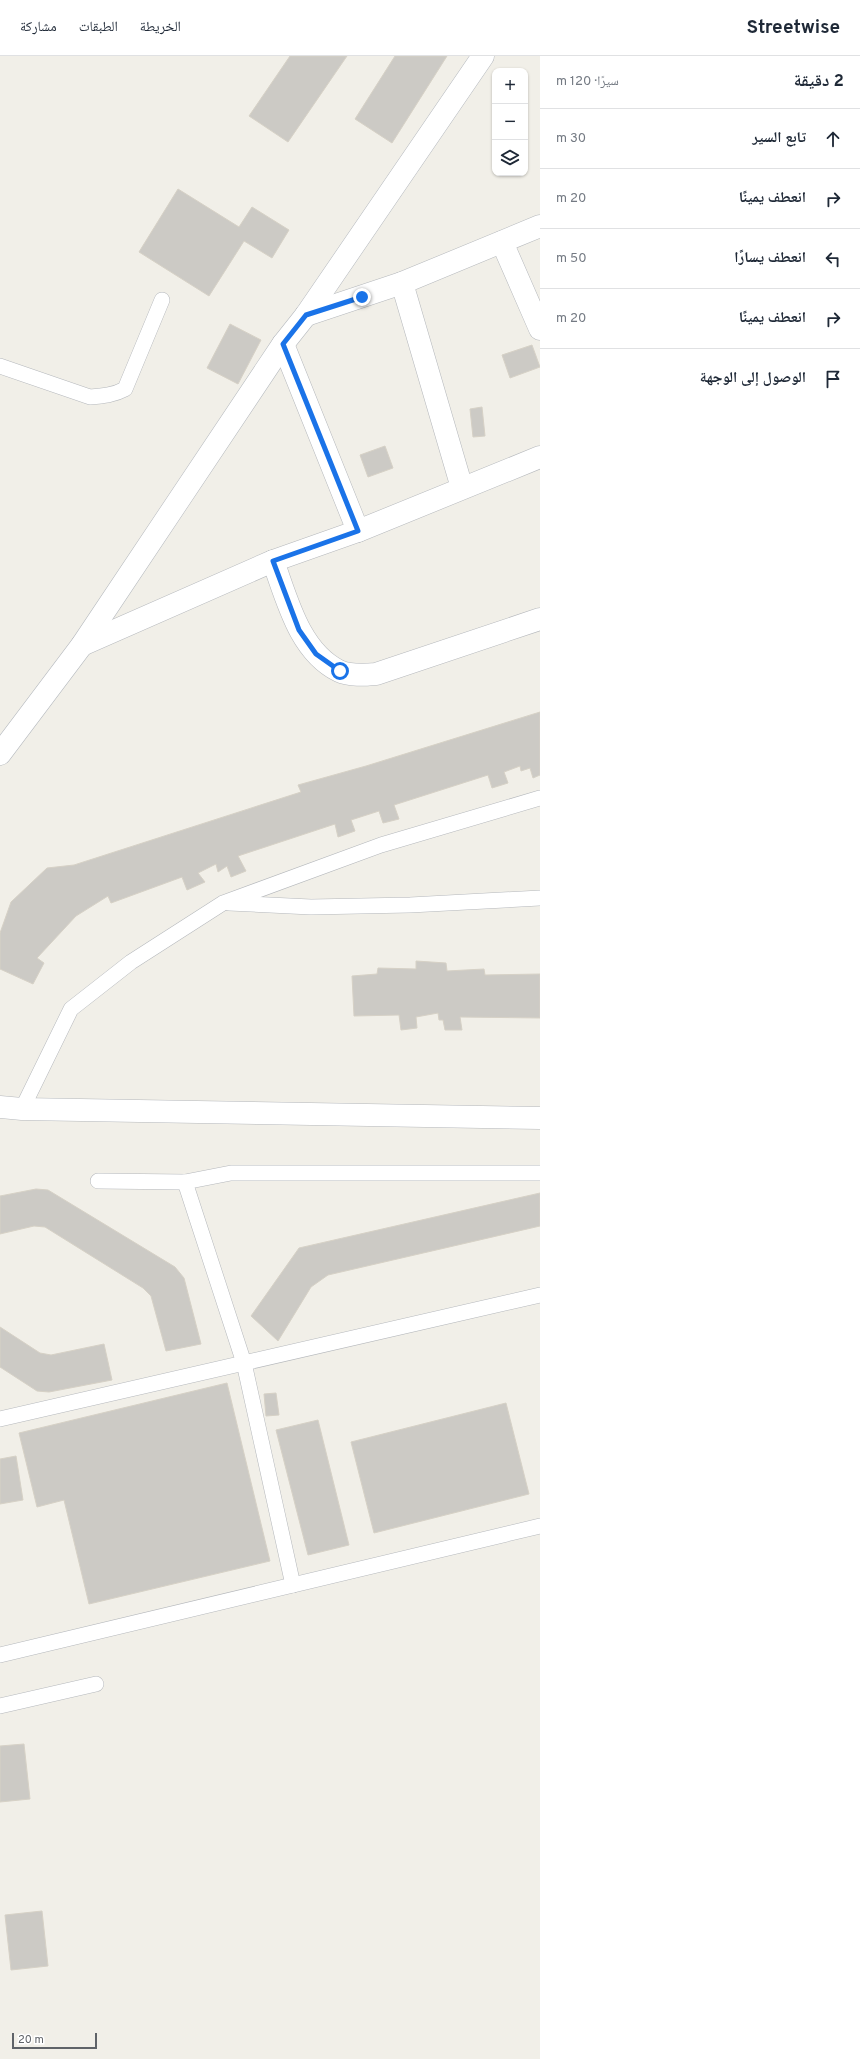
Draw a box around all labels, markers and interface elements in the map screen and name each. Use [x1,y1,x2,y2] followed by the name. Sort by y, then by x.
[747,16,840,40] text: Streetwise
[20,19,57,36] text: مشاركة
[79,19,118,36] text: الطبقات
[140,19,181,36] text: الخريطة
[492,68,528,176] map controls
[492,68,528,104] button: +
[794,71,844,93] text: 2 دقيقة
[556,74,619,90] text: سيرًا · 120 m
[492,104,528,140] button: −
[822,128,844,150] icon: ahead
[752,129,806,148] text: تابع السير
[556,131,586,147] text: 30 m
[492,140,528,176] button: layers
[822,188,844,210] icon: right
[739,189,806,208] text: انعطف يمينًا
[556,191,586,207] text: 20 m
[822,248,844,270] icon: left
[734,249,806,268] text: انعطف يسارًا
[556,251,586,267] text: 50 m
[353,288,371,306] route end
[822,308,844,330] icon: right
[739,309,806,328] text: انعطف يمينًا
[556,311,586,327] text: 20 m
[822,368,844,390] icon: arrive
[700,369,806,388] text: الوصول إلى الوجهة
[331,662,349,680] route start
[12,2031,97,2050] scale bar
[18,2033,44,2047] text: 20 m

